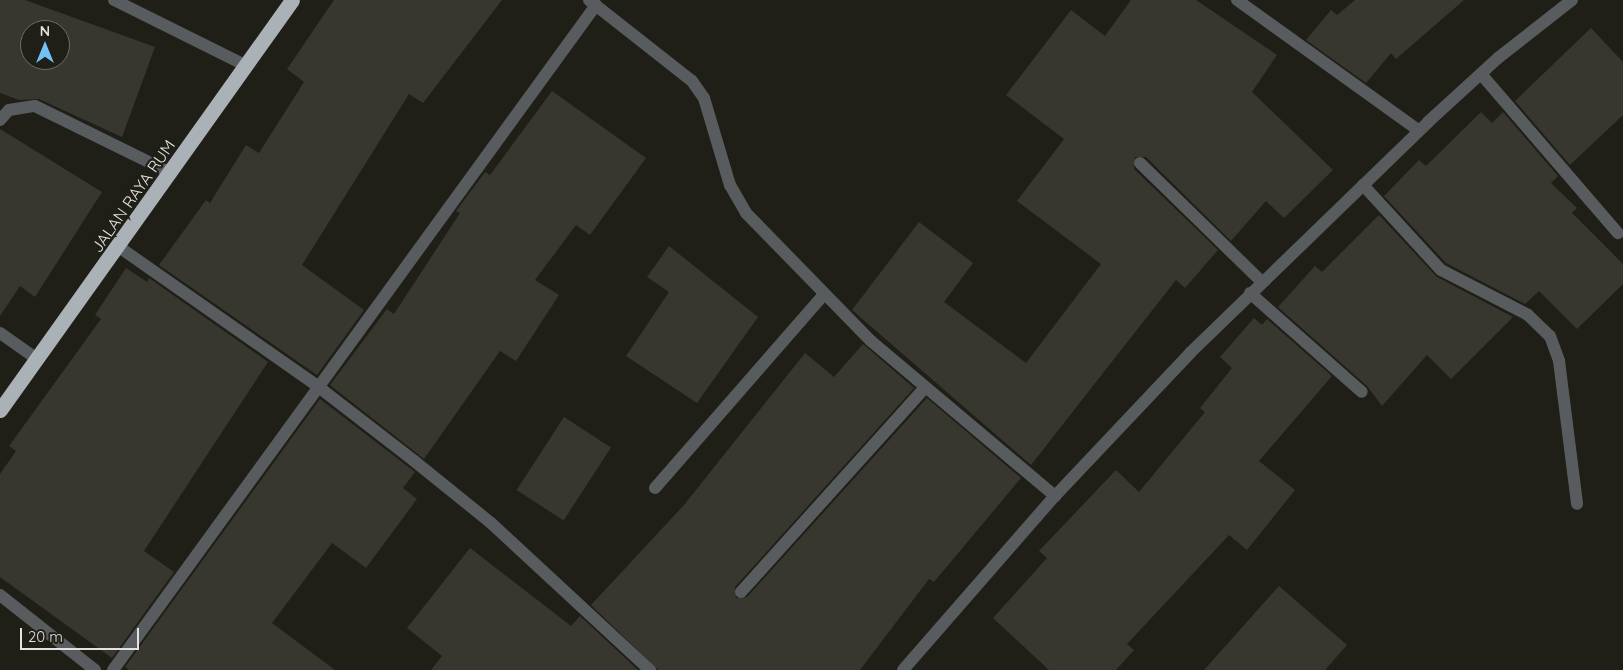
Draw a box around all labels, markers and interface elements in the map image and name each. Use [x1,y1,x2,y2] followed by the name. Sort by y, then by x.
[20,20,70,70] north arrow
[40,22,50,40] text: N
[87,136,179,256] street label: JALAN RAYA RUM
[22,618,141,650] scale bar
[28,627,63,646] text: 20 m

